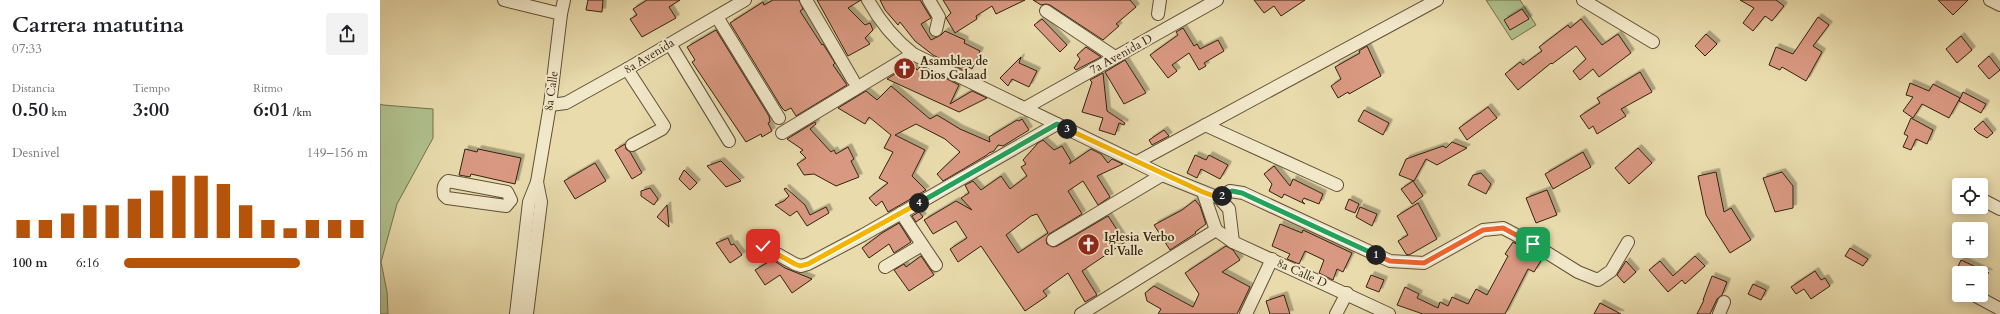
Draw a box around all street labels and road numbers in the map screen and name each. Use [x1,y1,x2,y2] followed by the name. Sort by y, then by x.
[1087,30,1155,78] street label: 7a Avenida D
[621,34,678,77] street label: 8a Avenida
[540,70,562,112] street label: 8a Calle
[1274,255,1330,291] street label: 8a Calle D

